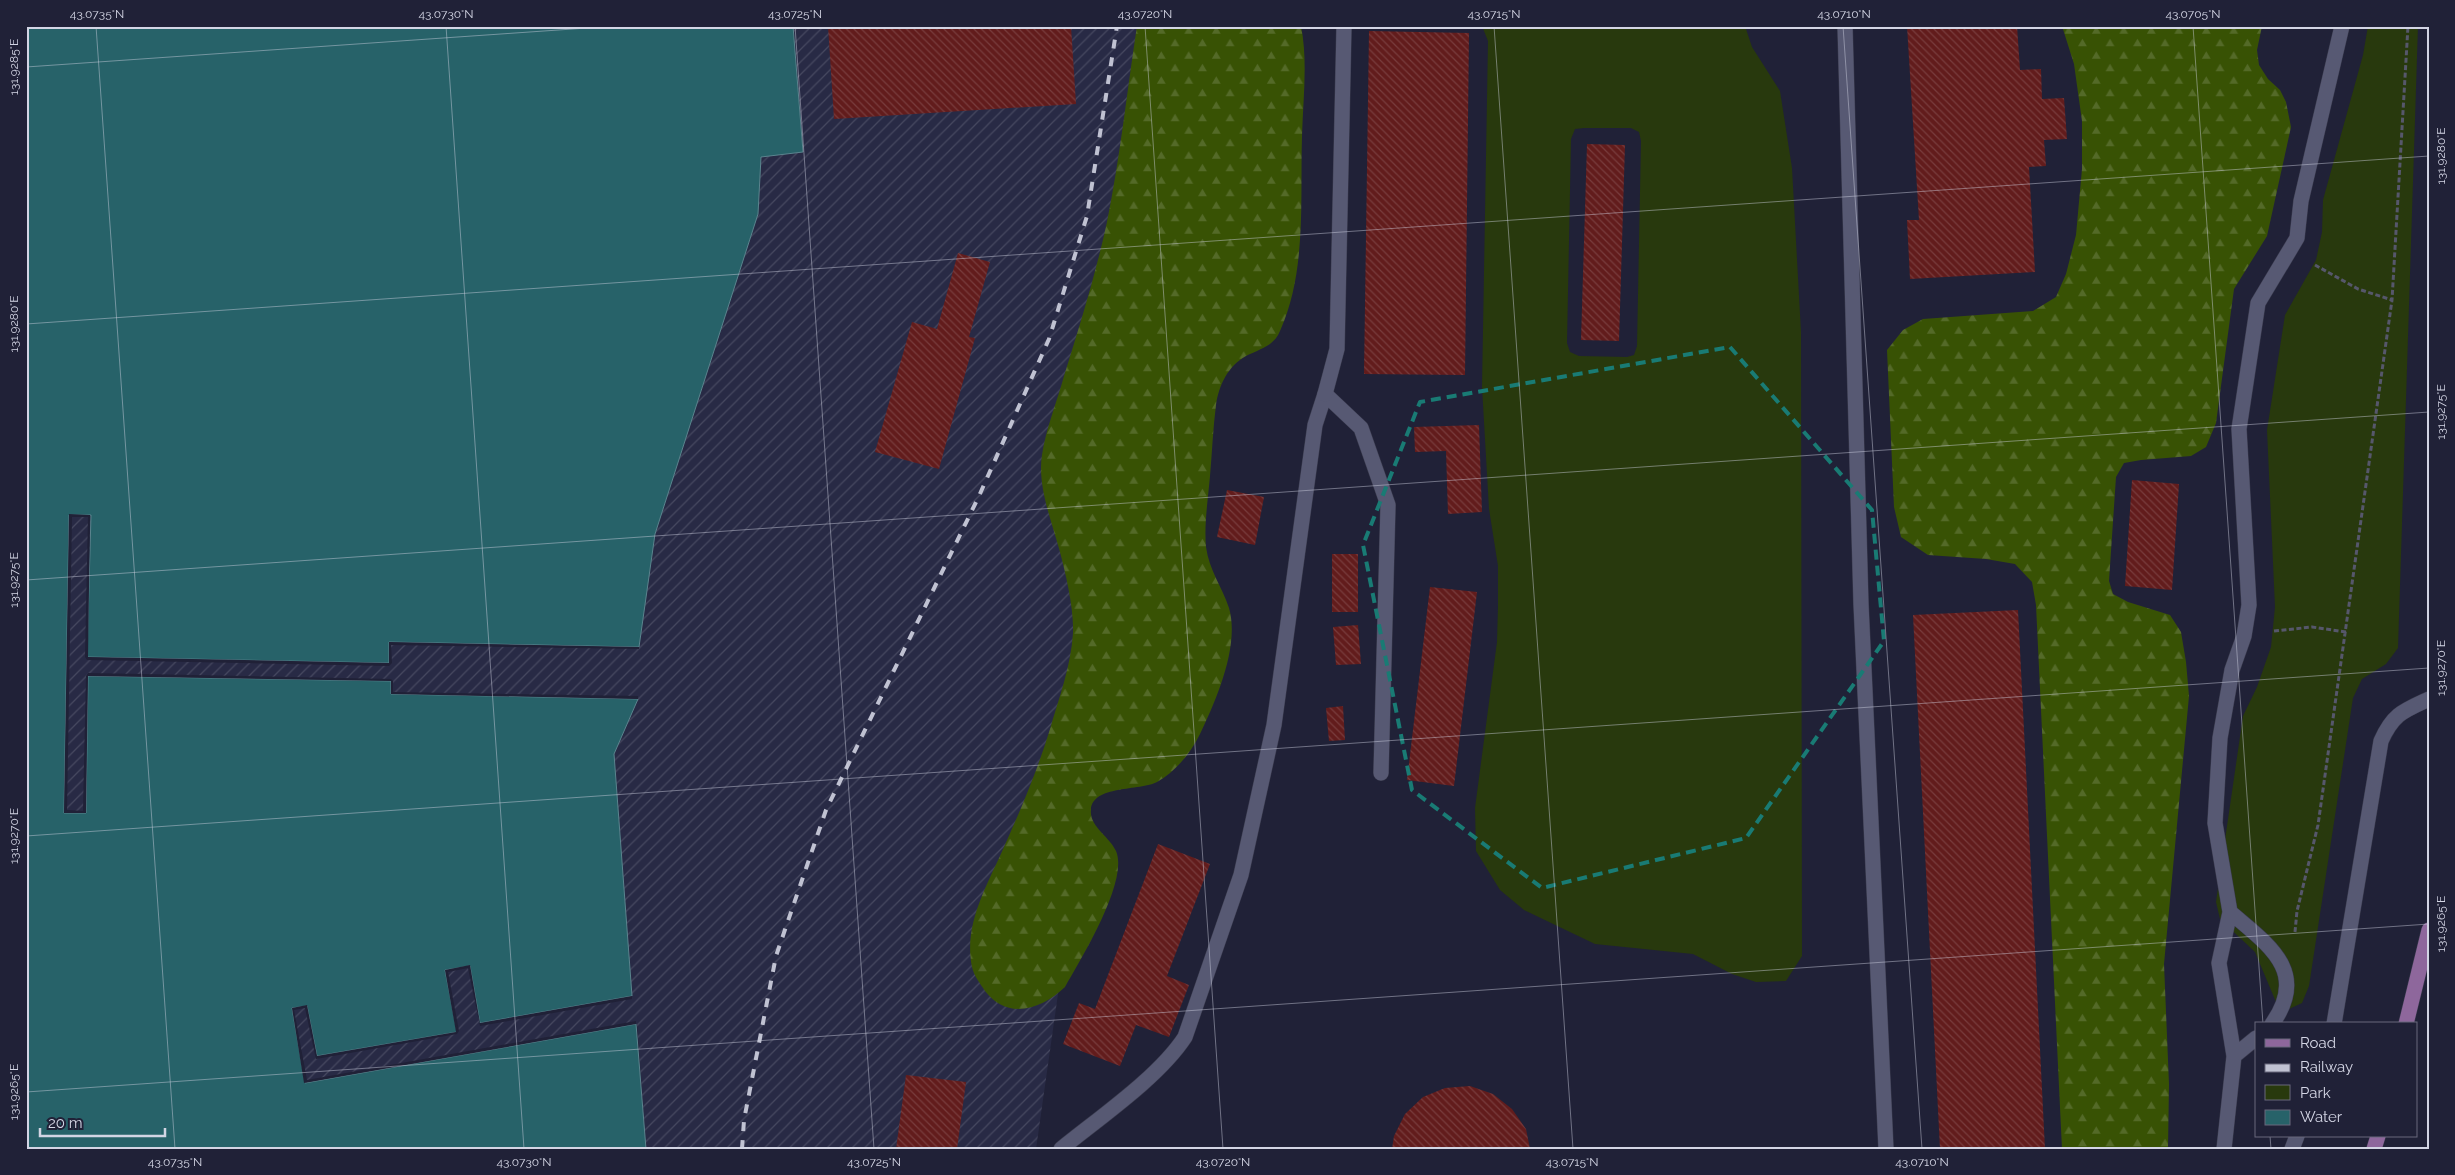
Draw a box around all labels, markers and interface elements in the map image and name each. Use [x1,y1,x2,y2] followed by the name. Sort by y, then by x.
[70,7,124,21] text: 43.0735°N
[419,7,473,21] text: 43.0730°N
[768,7,822,21] text: 43.0725°N
[1118,7,1172,21] text: 43.0720°N
[1467,7,1521,21] text: 43.0715°N
[1817,7,1871,21] text: 43.0710°N
[2165,7,2221,21] text: 43.0705°N
[7,39,21,95] text: 131.9285°E
[2434,128,2448,184] text: 131.9280°E
[7,296,21,352] text: 131.9280°E
[2434,384,2448,440] text: 131.9275°E
[7,552,21,608] text: 131.9275°E
[2434,640,2448,696] text: 131.9270°E
[7,808,21,864] text: 131.9270°E
[2434,896,2448,952] text: 131.9265°E
[2255,1022,2418,1138] legend
[2300,1034,2336,1052] text: Road
[2300,1058,2353,1076] text: Railway
[7,1064,21,1120] text: 131.9265°E
[2300,1084,2331,1102] text: Park
[40,1105,165,1137] scale bar
[2300,1108,2343,1126] text: Water
[48,1114,83,1132] text: 20 m
[148,1155,202,1169] text: 43.0735°N
[497,1155,551,1169] text: 43.0730°N
[847,1155,901,1169] text: 43.0725°N
[1196,1155,1250,1169] text: 43.0720°N
[1545,1155,1599,1169] text: 43.0715°N
[1895,1155,1949,1169] text: 43.0710°N

